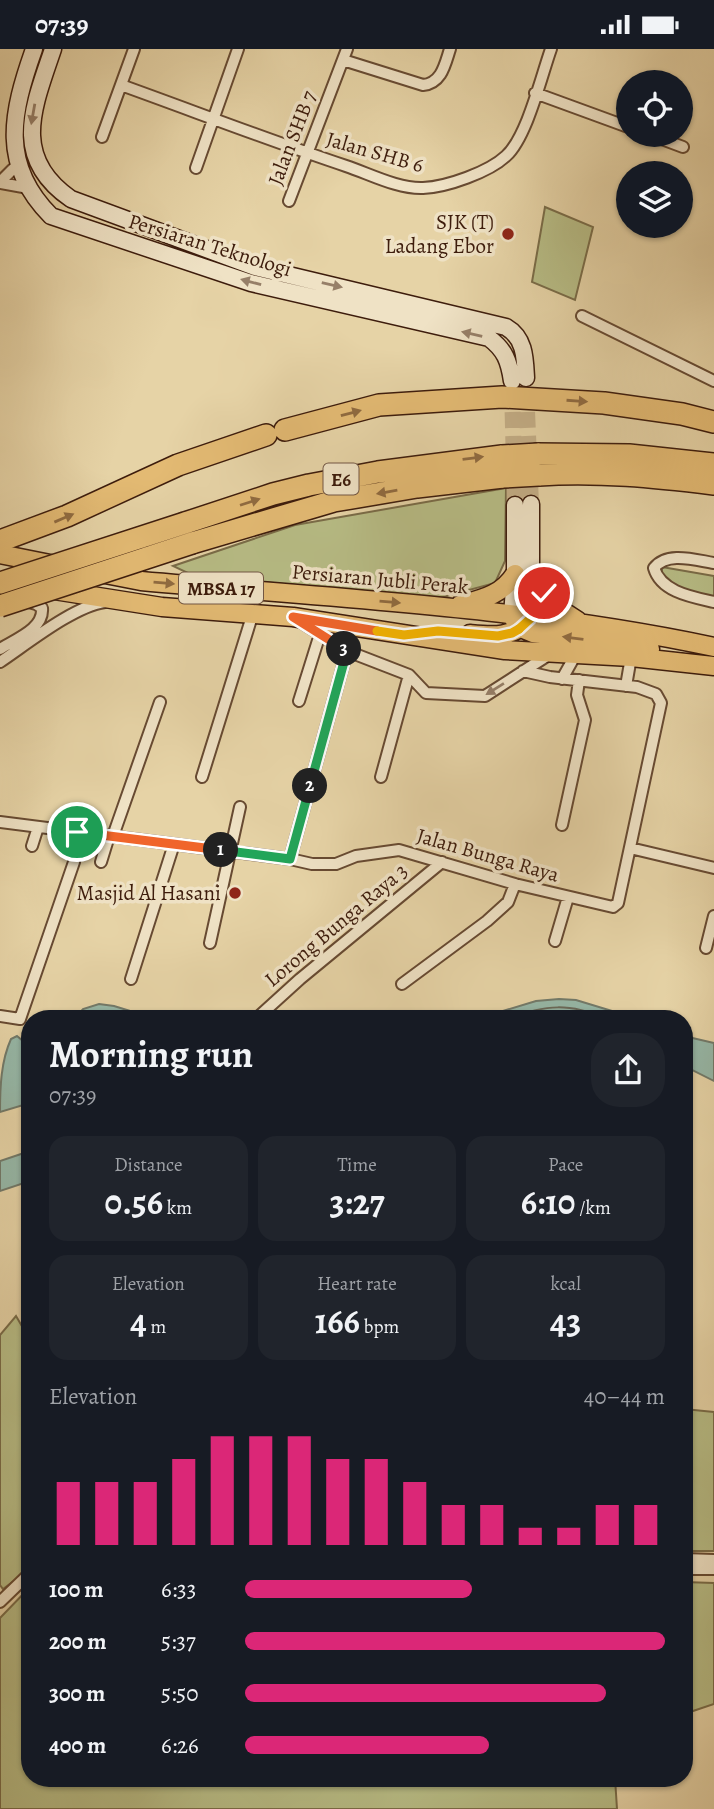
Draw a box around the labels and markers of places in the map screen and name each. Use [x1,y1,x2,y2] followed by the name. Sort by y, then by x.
[385,208,494,260] place label: SJK (T) Ladang Ebor
[500,226,516,242] marker: SJK (T) Ladang Ebor
[514,563,574,623] pin
[326,631,362,667] pin: 3
[292,769,328,803] pin: 2
[47,802,107,862] pin
[204,833,238,867] pin: 1
[77,879,221,907] place label: Masjid Al Hasani
[227,885,243,901] marker: Masjid Al Hasani

